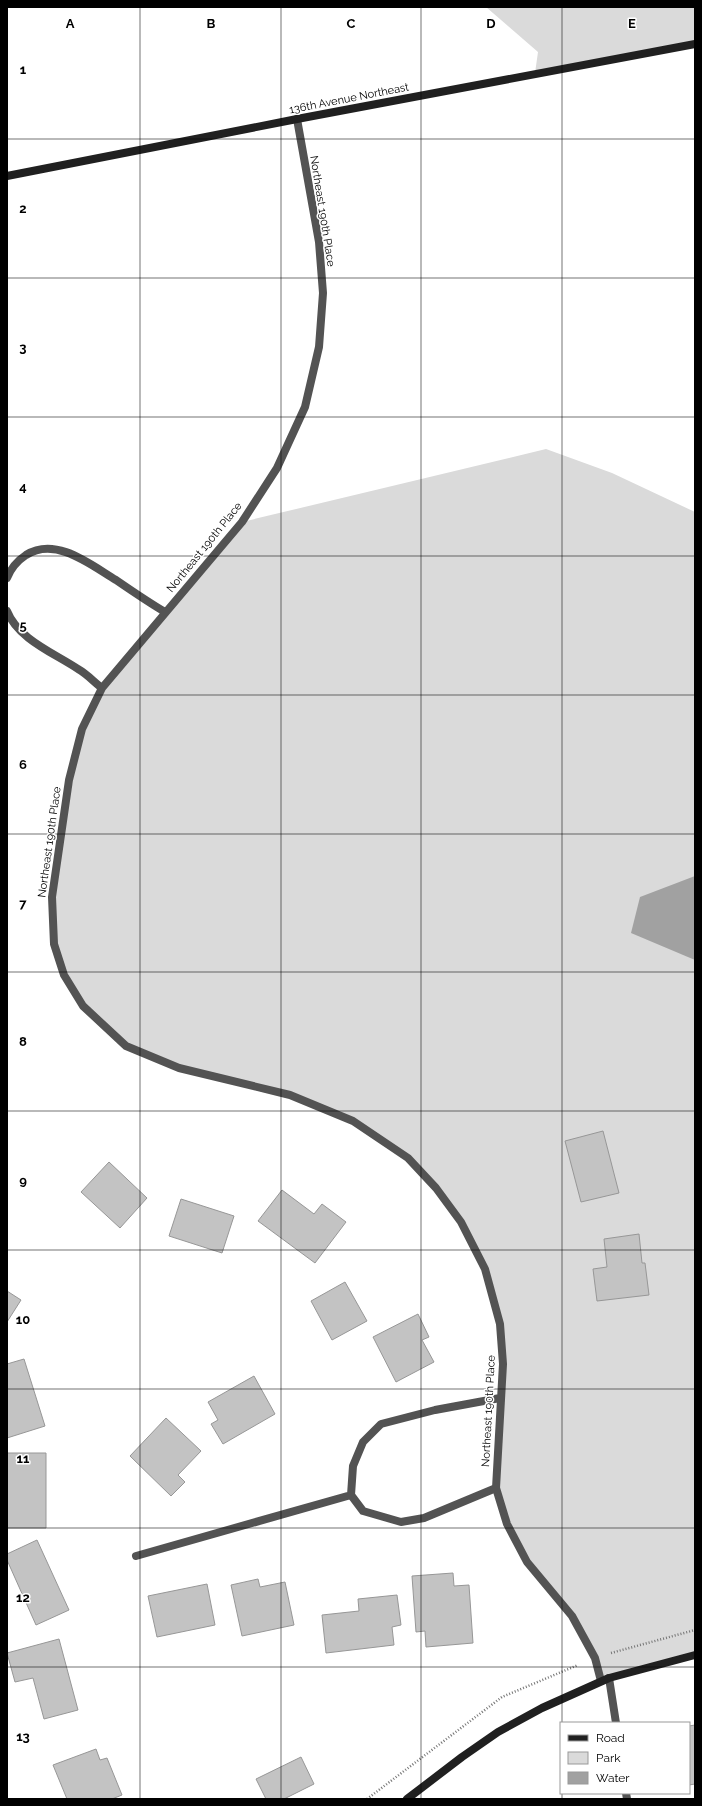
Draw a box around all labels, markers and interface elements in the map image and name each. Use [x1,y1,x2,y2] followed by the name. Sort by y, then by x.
[66,16,75,31] text: A
[207,16,216,31] text: B
[347,16,356,31] text: C
[486,16,496,31] text: D
[628,16,636,31] text: E
[20,62,27,77] text: 1
[288,80,410,116] street label: 136th Avenue Northeast
[307,155,338,268] street label: Northeast 190th Place
[19,201,27,216] text: 2
[19,340,27,355] text: 3
[19,479,27,494] text: 4
[164,499,245,595] street label: Northeast 190th Place
[19,618,27,633] text: 5
[19,757,27,772] text: 6
[35,785,64,899] street label: Northeast 190th Place
[19,896,27,911] text: 7
[19,1034,27,1049] text: 8
[19,1173,27,1188] text: 9
[16,1312,30,1327] text: 10
[479,1354,498,1467] street label: Northeast 190th Place
[17,1451,30,1466] text: 11
[16,1590,30,1605] text: 12
[560,1722,690,1794] legend
[16,1729,30,1744] text: 13
[596,1731,625,1745] text: Road
[596,1751,621,1765] text: Park
[596,1771,630,1785] text: Water

